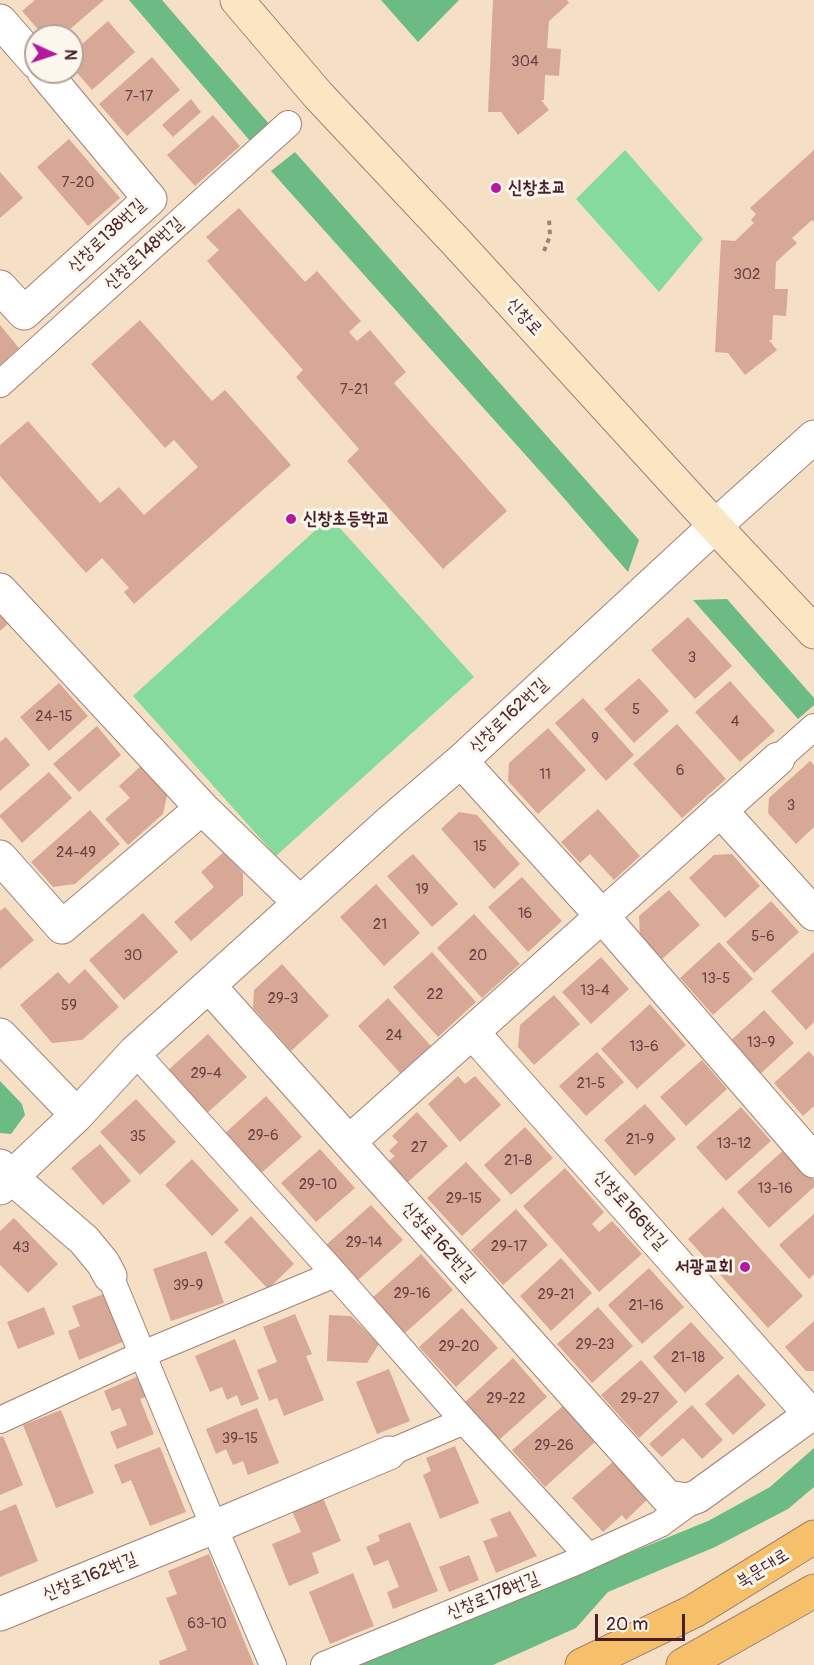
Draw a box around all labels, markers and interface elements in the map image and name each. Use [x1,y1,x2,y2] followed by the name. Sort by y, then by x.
[24,24,84,84] north arrow
[60,49,80,61] text: N
[511,53,539,71] house number: 304
[125,88,153,106] house number: 7-17
[62,174,94,192] house number: 7-20
[508,177,566,199] place label: 신창초교
[489,181,503,195] marker: 신창초교
[64,194,150,278] street label: 신창로138번길
[100,213,188,295] street label: 신창로148번길
[734,266,760,284] house number: 302
[501,294,547,340] street label: 신창로
[340,381,368,399] house number: 7-21
[303,508,390,530] place label: 신창초등학교
[284,512,298,526] marker: 신창초등학교
[688,649,696,667] house number: 3
[465,674,553,758] street label: 신창로162번길
[632,701,640,719] house number: 5
[35,708,73,726] house number: 24-15
[731,713,739,731] house number: 4
[591,730,599,748] house number: 9
[676,762,684,780] house number: 6
[539,766,551,784] house number: 11
[787,797,795,815] house number: 3
[473,838,487,856] house number: 15
[56,844,96,862] house number: 24-49
[415,881,429,899] house number: 19
[518,905,532,923] house number: 16
[373,916,387,934] house number: 21
[751,928,775,946] house number: 5-6
[124,947,142,965] house number: 30
[469,947,487,965] house number: 20
[702,970,730,988] house number: 13-5
[580,982,610,1000] house number: 13-4
[427,986,443,1004] house number: 22
[268,990,298,1008] house number: 29-3
[61,997,77,1015] house number: 59
[385,1027,403,1045] house number: 24
[747,1034,775,1052] house number: 13-9
[629,1038,659,1056] house number: 13-6
[190,1065,222,1083] house number: 29-4
[577,1075,605,1093] house number: 21-5
[247,1127,279,1145] house number: 29-6
[130,1128,146,1146] house number: 35
[626,1131,654,1149] house number: 21-9
[717,1135,751,1153] house number: 13-12
[411,1139,427,1157] house number: 27
[504,1152,532,1170] house number: 21-8
[588,1165,672,1255] street label: 신창로166번길
[299,1176,337,1194] house number: 29-10
[757,1180,793,1198] house number: 13-16
[446,1190,482,1208] house number: 29-15
[397,1198,479,1286] street label: 신창로162번길
[345,1234,383,1252] house number: 29-14
[491,1238,527,1256] house number: 29-17
[12,1239,30,1257] house number: 43
[675,1256,733,1278] place label: 서광교회
[738,1260,752,1274] marker: 서광교회
[173,1277,203,1295] house number: 39-9
[393,1285,431,1303] house number: 29-16
[538,1286,574,1304] house number: 29-21
[628,1297,664,1315] house number: 21-16
[576,1336,614,1354] house number: 29-23
[438,1338,480,1356] house number: 29-20
[671,1349,705,1367] house number: 21-18
[486,1390,526,1408] house number: 29-22
[621,1390,659,1408] house number: 29-27
[222,1430,258,1448] house number: 39-15
[534,1437,574,1455] house number: 29-26
[733,1544,793,1594] street label: 북문대로
[40,1548,140,1606] street label: 신창로162번길
[443,1568,543,1624] street label: 신창로178번길
[598,1602,688,1640] scale bar
[606,1613,648,1636] text: 20 m
[187,1615,227,1633] house number: 63-10

